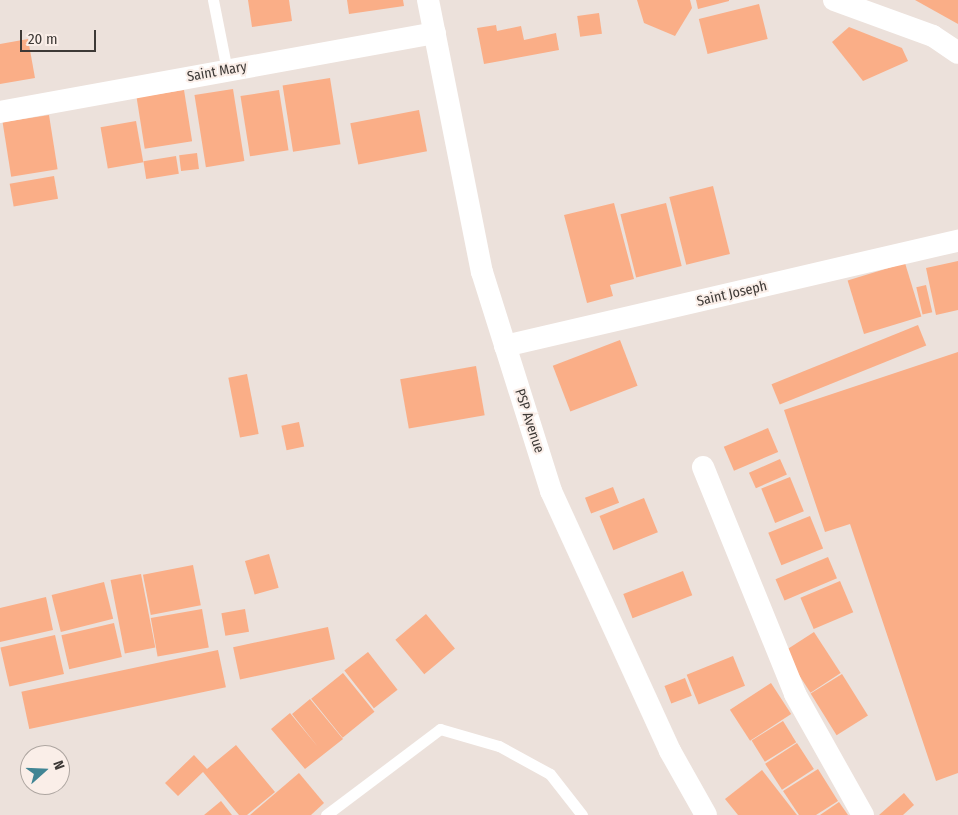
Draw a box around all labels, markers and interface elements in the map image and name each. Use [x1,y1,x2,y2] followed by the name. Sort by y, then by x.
[22,20,99,52] scale bar
[28,30,58,48] text: 20 m
[186,58,248,86] street label: Saint Mary
[695,278,769,310] street label: Saint Joseph
[511,387,547,455] street label: PSP Avenue
[20,745,70,795] north arrow
[49,758,68,772] text: N

